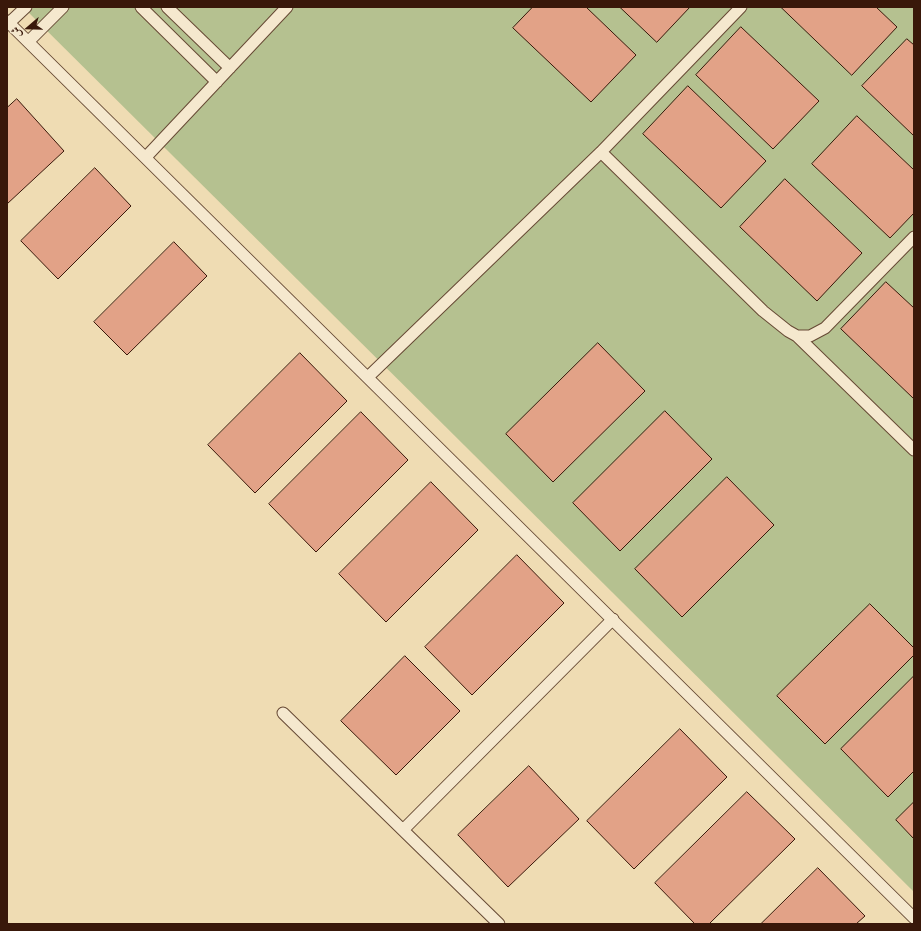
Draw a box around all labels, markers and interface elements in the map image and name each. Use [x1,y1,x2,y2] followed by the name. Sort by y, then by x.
[8,8,48,48] north arrow
[8,25,24,40] text: ش

